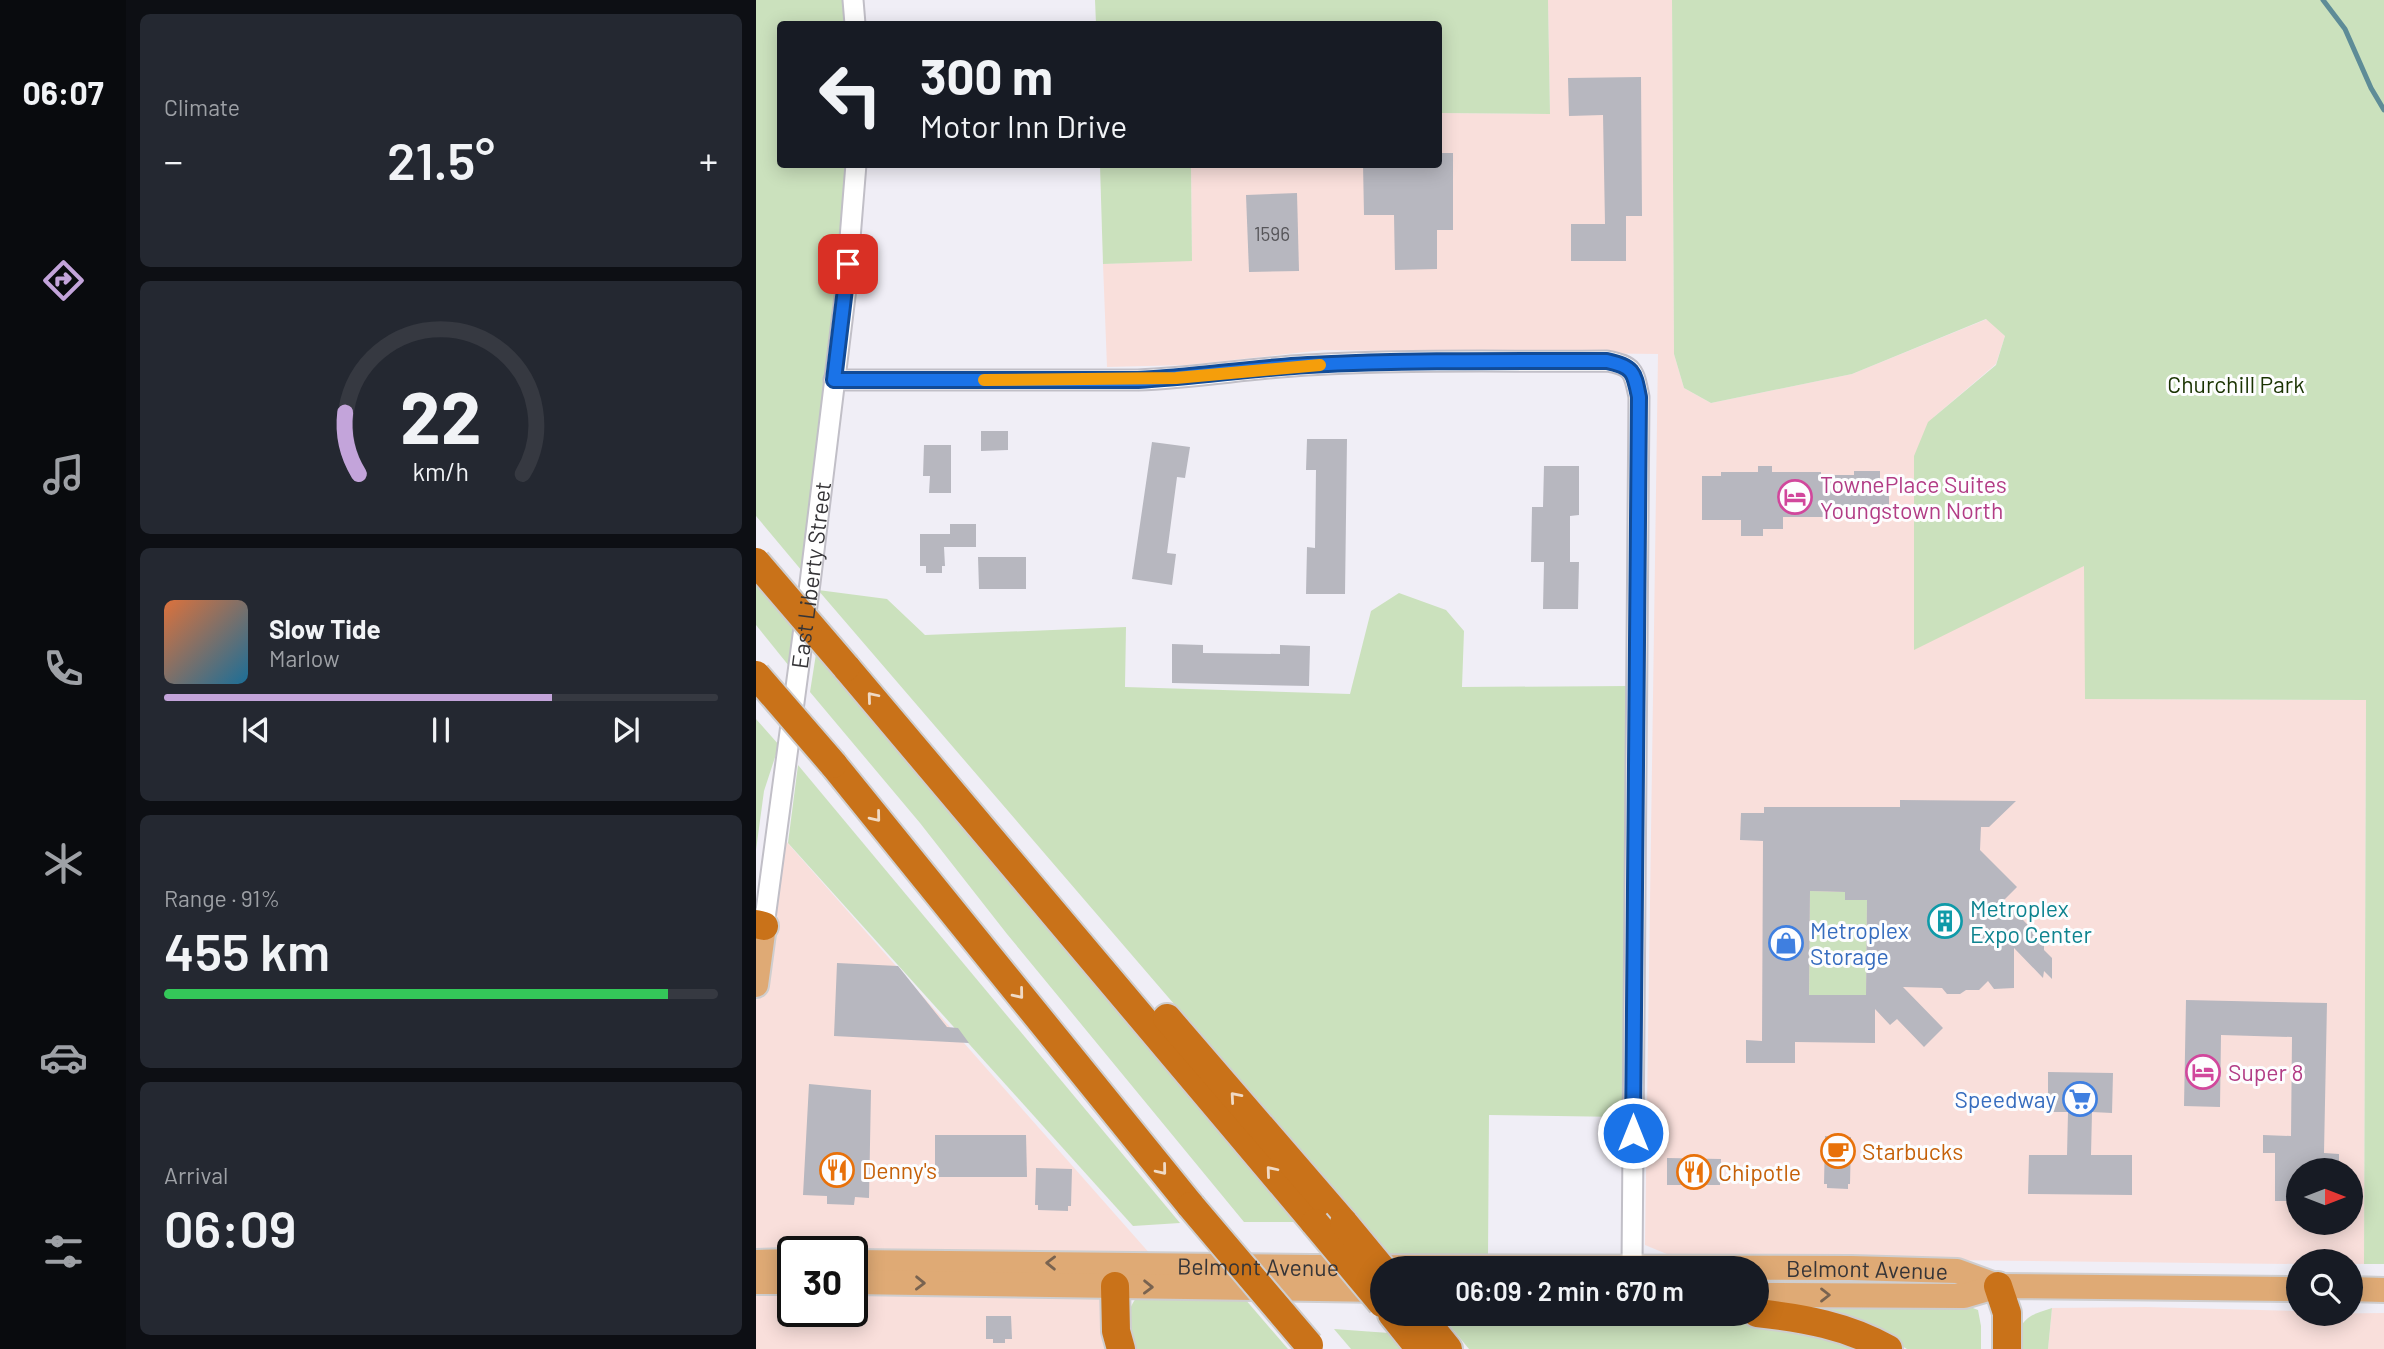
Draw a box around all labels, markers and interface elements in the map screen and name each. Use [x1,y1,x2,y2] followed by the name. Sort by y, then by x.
[920,46,1053,105] text: 300 m
[805,49,896,140] icon: left
[22,73,104,111] text: 06:07
[164,93,240,121] text: Climate
[920,106,1127,144] text: Motor Inn Drive
[387,128,495,190] text: 21.5°
[164,137,183,183] text: −
[699,137,718,183] text: +
[1254,222,1290,245] house number: 1596
[818,234,878,294] pin
[829,245,867,283] icon: arrive
[39,256,88,305] icon: directions
[2167,370,2305,398] park label: Churchill Park
[400,371,482,459] text: 22
[39,450,88,499] icon: music
[413,455,469,485] text: km/h
[1820,470,2007,524] place label: TownePlace Suites Youngstown North
[1776,478,1814,516] hotel icon: TownePlace Suites Youngstown North
[785,480,836,670] street label: East Liberty Street
[269,613,381,644] text: Slow Tide
[39,644,88,693] icon: phone
[269,644,340,672] text: Marlow
[868,693,880,706] one-way arrow
[237,711,275,749] icon: previous
[422,711,460,749] icon: pause
[607,711,645,749] icon: next
[867,809,880,821] one-way arrow
[39,839,88,888] icon: climate
[164,884,280,912] text: Range · 91%
[1970,894,2092,948] place label: Metroplex Expo Center
[1926,902,1964,940] building icon: Metroplex Expo Center
[1810,916,1909,970] place label: Metroplex Storage
[164,919,330,981] text: 455 km
[1767,924,1805,962] shop icon: Metroplex Storage
[1011,985,1023,998] one-way arrow
[39,1033,88,1082] icon: car
[2184,1053,2222,1091] hotel icon: Super 8
[2228,1058,2304,1086] place label: Super 8
[2061,1080,2099,1118] supermarket icon: Speedway
[1954,1085,2056,1113] place label: Speedway
[1231,1092,1243,1105] one-way arrow
[1596,1096,1670,1170] position arrow
[1819,1132,1857,1170] cafe icon: Starbucks
[1862,1137,1963,1165] place label: Starbucks
[818,1151,856,1189] restaurant icon: Denny's
[1675,1153,1713,1191] restaurant icon: Chipotle
[862,1156,937,1184] place label: Denny's
[1718,1158,1801,1186] place label: Chipotle
[2286,1158,2362,1236] north arrow
[2286,1158,2363,1326] map controls
[164,1161,228,1189] text: Arrival
[1154,1163,1167,1175] one-way arrow
[1267,1166,1279,1179] one-way arrow
[164,1196,296,1258] text: 06:09
[39,1227,88,1276] icon: filters
[777,1236,868,1327] speed limit sign: 30
[2286,1249,2363,1326] button: search
[1177,1252,1339,1281] street label: Belmont Avenue
[1786,1254,1948,1285] street label: Belmont Avenue
[1045,1255,1055,1271] one-way arrow
[916,1275,926,1291] one-way arrow
[1455,1275,1684,1306] text: 06:09 · 2 min · 670 m
[1143,1279,1154,1294] one-way arrow
[1820,1287,1831,1303] one-way arrow

